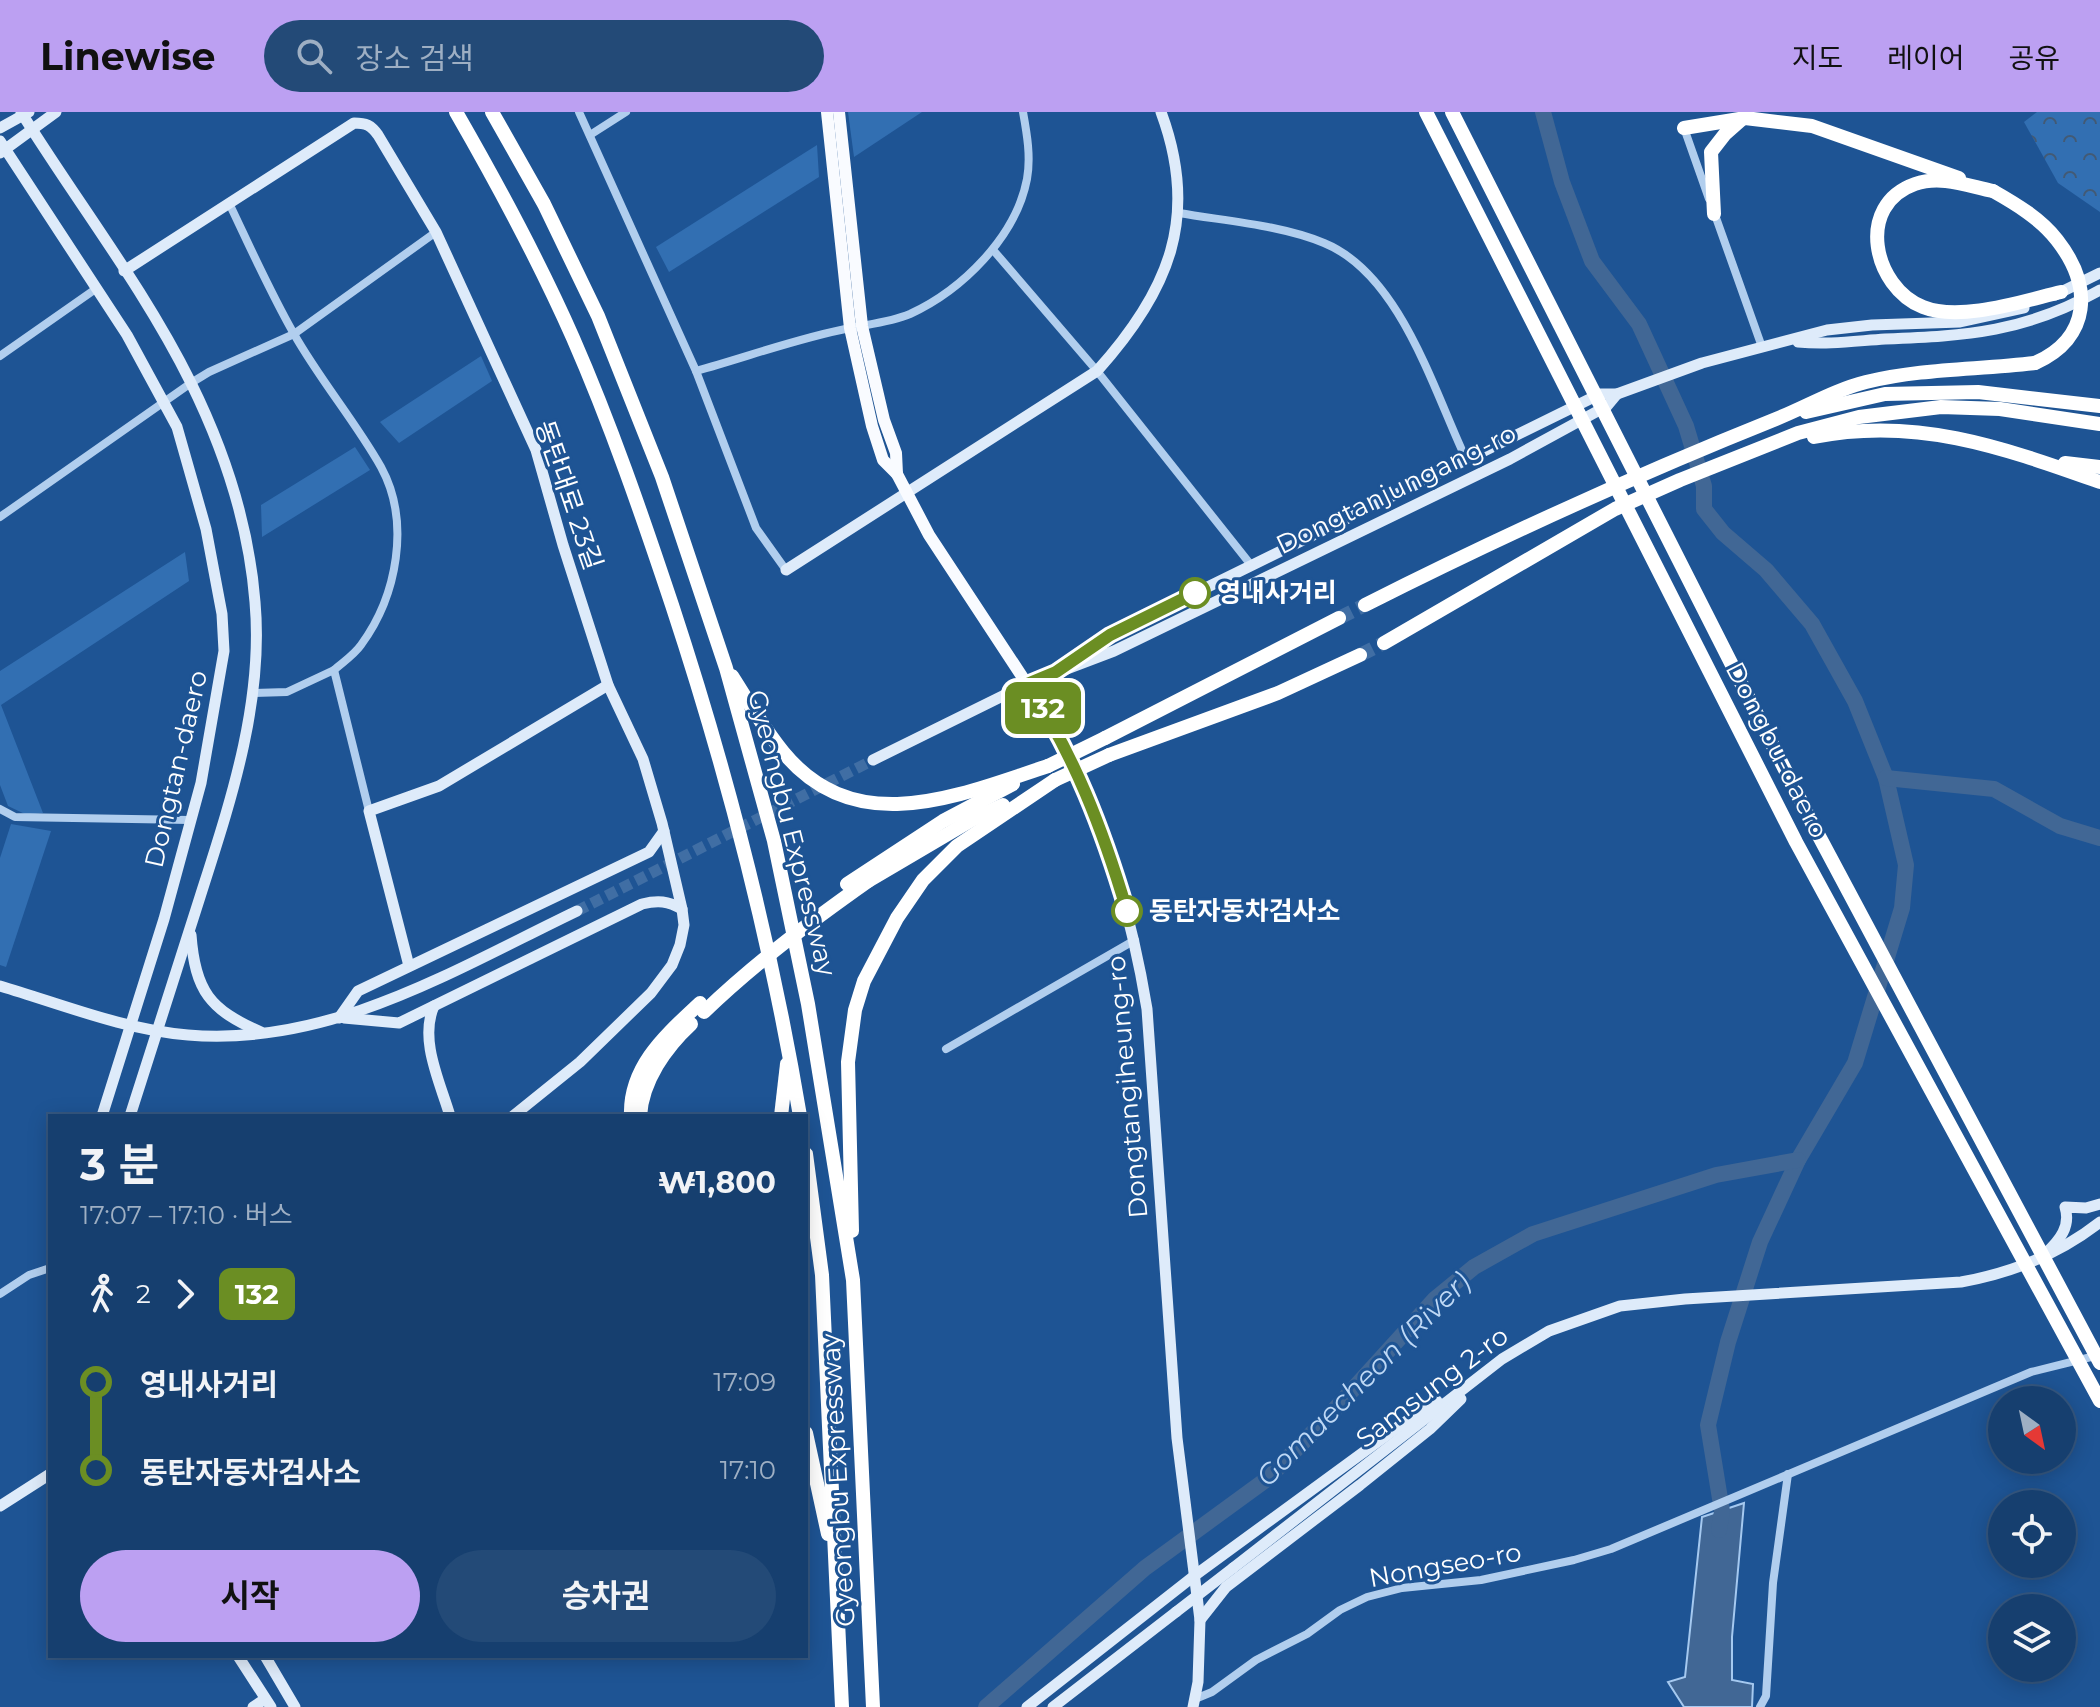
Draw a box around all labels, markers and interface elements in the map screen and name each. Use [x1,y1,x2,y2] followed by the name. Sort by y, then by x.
[264,20,824,92] search box
[40,33,216,80] text: Linewise
[292,34,336,78] icon: search
[356,40,474,77] text: 장소 검색
[1792,41,1843,75] text: 지도
[1887,41,1964,75] text: 레이어
[2008,41,2060,75] text: 공유
[529,416,609,574] street label: 동탄대로 23길
[1271,417,1521,561] street label: Dongtanjungang-ro
[1217,577,1337,609] place label: 영내사거리
[1180,578,1210,608] marker: 영내사거리
[1719,657,1835,843] street label: Dongbu-daero
[138,667,214,871] street label: Dongtan-daero
[997,682,1089,734] line badge: 132
[741,687,843,980] street label: Gyeongbu Expressway
[1021,691,1065,725] text: 132
[1149,895,1340,927] place label: 동탄자동차검사소
[1112,896,1142,926] marker: 동탄자동차검사소
[1100,954,1154,1220] street label: Dongtangiheung-ro
[80,1137,159,1191] text: 3 분
[658,1164,776,1201] text: ₩1,800
[80,1199,293,1231] text: 17:07 – 17:10 · 버스
[1249,1265,1477,1493] water label: Gomaecheon (River)
[80,1272,124,1316] icon: walk
[163,1272,207,1316] icon: forward
[235,1277,279,1311] text: 132
[136,1278,151,1310] text: 2
[1350,1319,1514,1455] street label: Samsung 2-ro
[814,1332,862,1628] street label: Gyeongbu Expressway
[140,1366,278,1403] text: 영내사거리
[713,1366,776,1398] text: 17:09
[1988,1386,2076,1474] north arrow
[1988,1386,2076,1682] map controls
[140,1454,361,1491] text: 동탄자동차검사소
[720,1454,776,1486] text: 17:10
[1988,1490,2076,1578] button: locate
[1366,1536,1524,1594] street label: Nongseo-ro
[80,1550,420,1642] button: 시작
[436,1550,776,1642] button: 승차권
[1988,1594,2076,1682] button: layers

